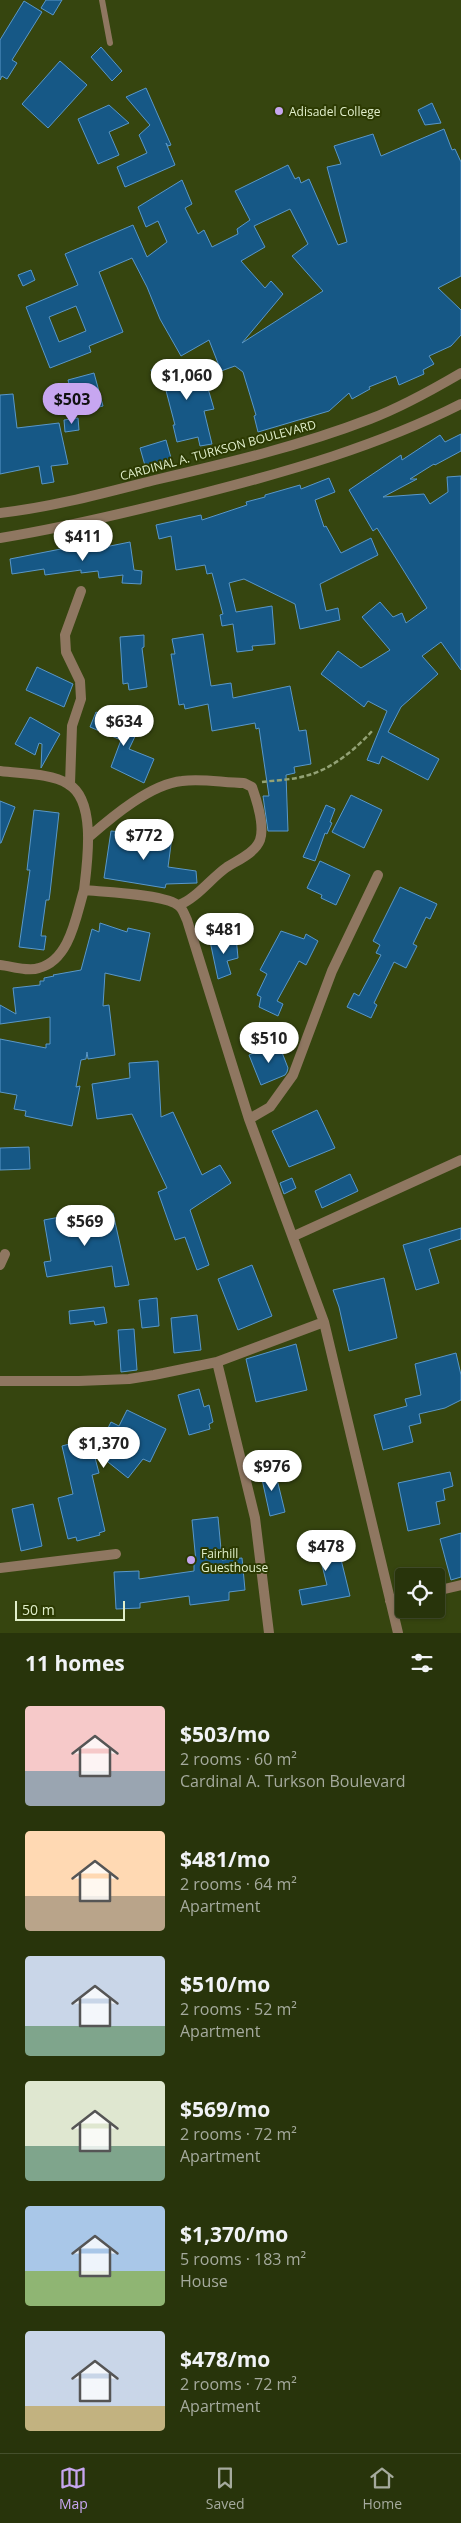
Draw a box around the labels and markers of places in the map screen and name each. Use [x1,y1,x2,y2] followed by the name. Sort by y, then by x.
[289,103,381,120] place label: Adisadel College
[273,105,285,117] marker: Adisadel College
[146,358,228,401] pin: $1,060
[42,382,102,425] pin: $503
[53,520,113,562] pin: $411
[94,704,154,747] pin: $634
[114,818,174,861] pin: $772
[194,912,254,955] pin: $481
[239,1022,299,1064] pin: $510
[55,1204,115,1247] pin: $569
[63,1426,145,1469] pin: $1,370
[242,1450,302,1492] pin: $976
[296,1530,356,1572] pin: $478
[201,1545,268,1576] place label: Fairhill Guesthouse
[185,1554,197,1566] marker: Fairhill Guesthouse

